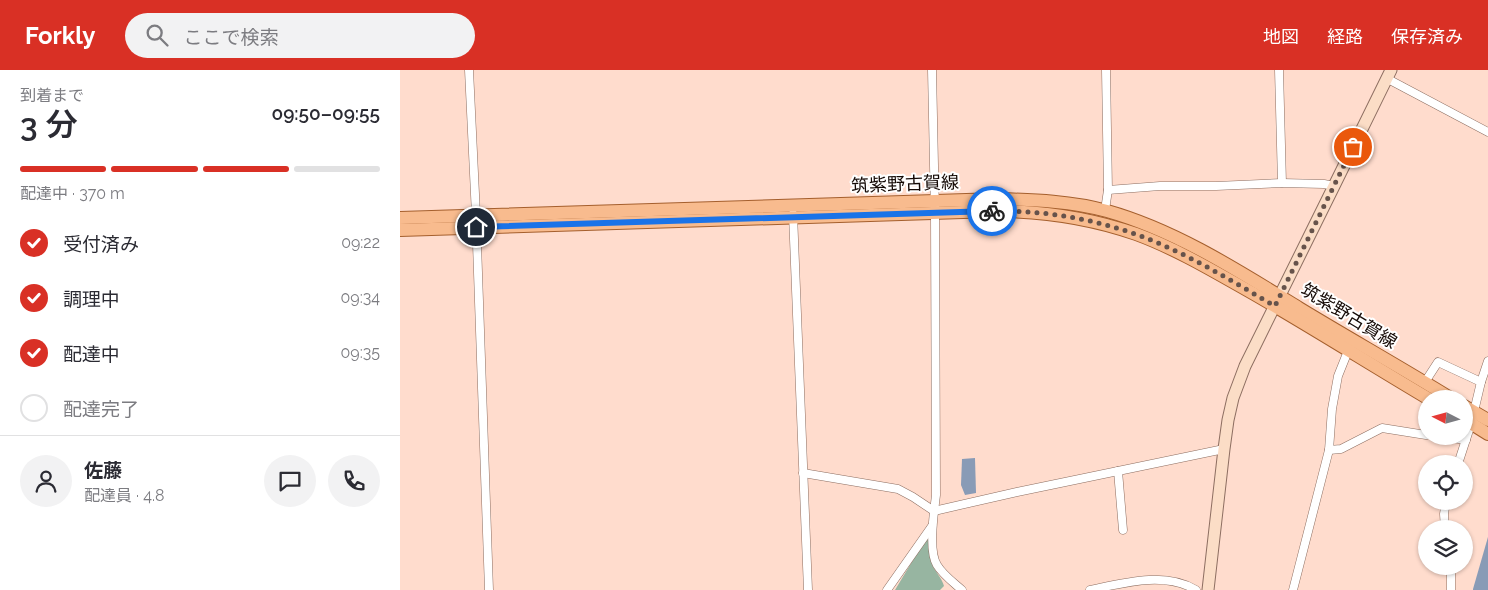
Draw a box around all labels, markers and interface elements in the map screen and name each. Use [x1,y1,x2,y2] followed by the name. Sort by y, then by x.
[125,13,475,58] search box
[25,21,95,50] text: Forkly
[143,21,171,49] icon: search
[183,26,278,48] text: ここで検索
[1263,26,1299,47] text: 地図
[1327,26,1363,47] text: 経路
[1391,26,1463,47] text: 保存済み
[20,86,84,105] text: 到着まで
[271,102,380,124] text: 09:50–09:55
[20,106,77,143] text: 3 分
[1332,126,1374,168] pin
[1339,133,1367,161] icon: bag
[851,171,959,196] street label: 筑紫野古賀線
[20,184,125,203] text: 配達中 · 370 m
[967,186,1017,236] courier
[978,197,1006,225] icon: bike
[455,206,497,248] pin
[462,213,490,241] icon: home
[20,229,48,257] icon: check
[63,233,139,255] text: 受付済み
[341,233,380,252] text: 09:22
[1298,279,1401,352] street label: 筑紫野古賀線
[20,284,48,312] icon: check
[63,288,120,310] text: 調理中
[341,288,380,307] text: 09:34
[20,339,48,367] icon: check
[63,343,120,365] text: 配達中
[341,343,380,362] text: 09:35
[1418,390,1472,445] north arrow
[1418,390,1473,575] map controls
[63,398,139,420] text: 配達完了
[20,455,72,507] button: person
[264,455,316,507] button: chat
[328,455,380,507] button: phone
[1418,455,1473,510] button: locate
[84,459,122,481] text: 佐藤
[84,486,164,505] text: 配達員 · 4.8
[1418,520,1473,575] button: layers

